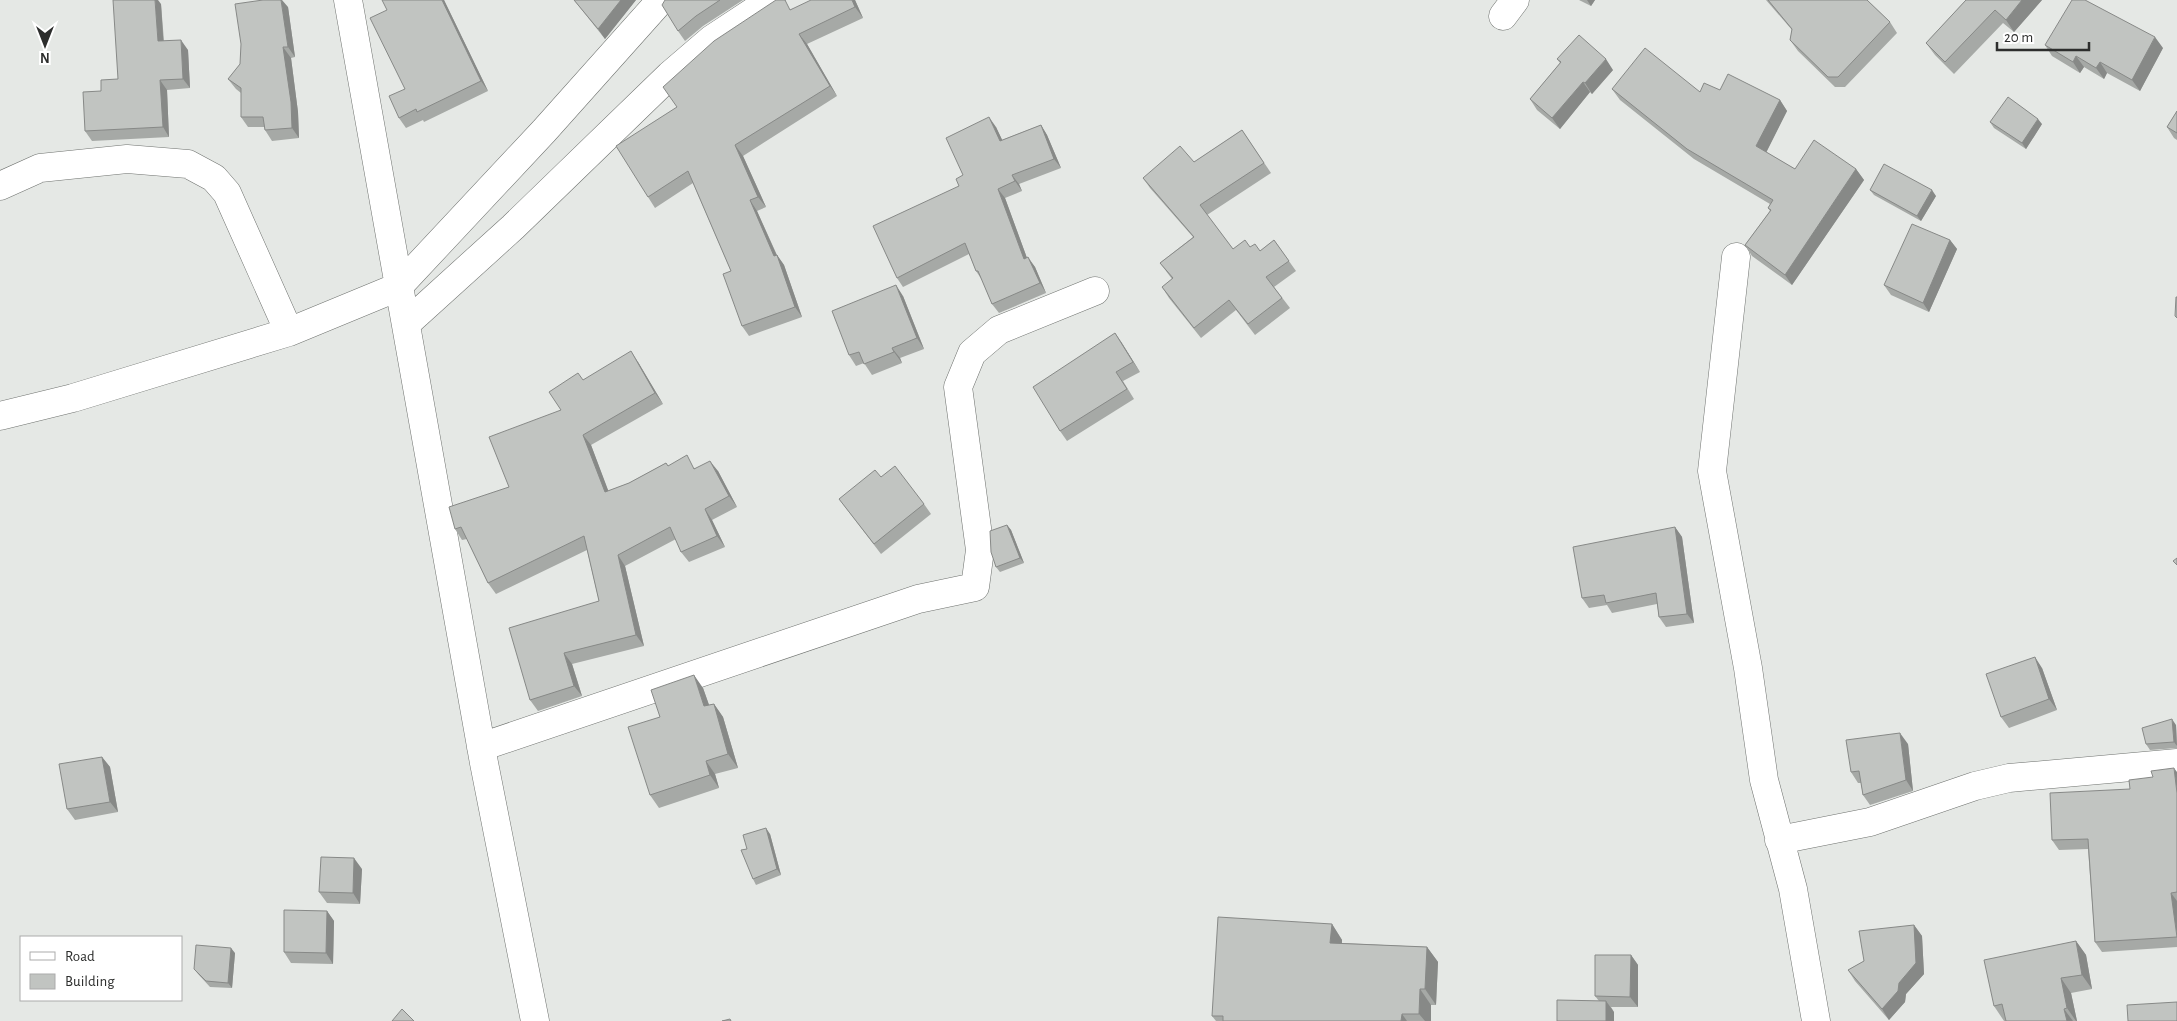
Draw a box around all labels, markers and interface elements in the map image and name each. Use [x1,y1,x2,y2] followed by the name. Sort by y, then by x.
[20,20,70,70] north arrow
[1997,20,2090,52] scale bar
[2004,30,2033,45] text: 20 m
[40,50,50,64] text: N
[20,936,182,1001] legend
[65,949,95,964] text: Road
[65,974,115,989] text: Building

